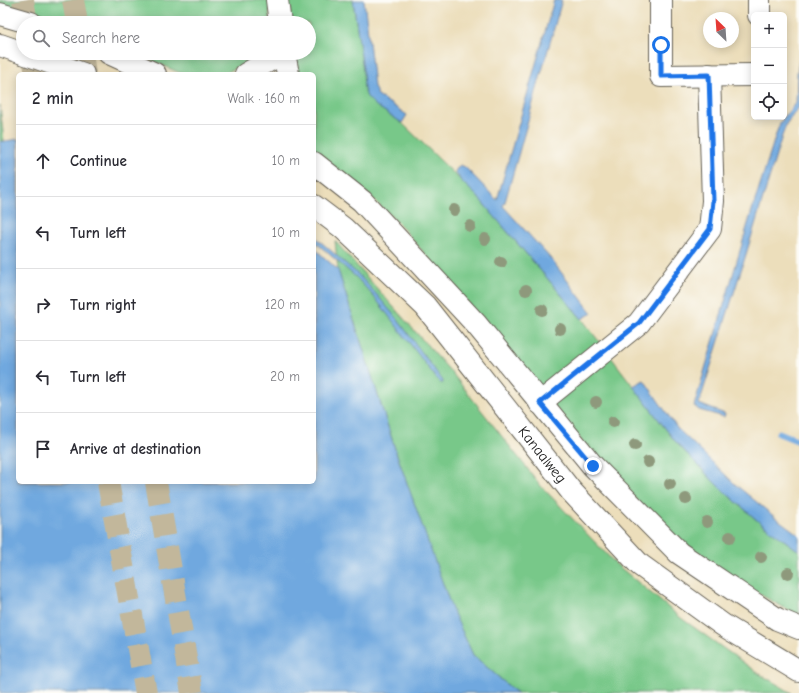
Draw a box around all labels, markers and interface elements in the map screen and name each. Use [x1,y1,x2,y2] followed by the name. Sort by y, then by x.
[703,12,739,48] north arrow
[751,12,787,120] map controls
[751,12,787,48] button: +
[16,16,316,60] search box
[30,27,52,49] icon: search
[62,29,140,47] text: Search here
[652,36,670,54] route start
[751,48,787,84] button: −
[751,84,787,120] button: locate
[32,89,73,108] text: 2 min
[228,91,300,106] text: Walk · 160 m
[32,150,54,172] icon: ahead
[70,152,127,170] text: Continue
[272,153,300,168] text: 10 m
[32,222,54,244] icon: left
[70,224,126,242] text: Turn left
[272,225,300,240] text: 10 m
[32,294,54,316] icon: right
[70,296,136,314] text: Turn right
[265,297,300,312] text: 120 m
[32,366,54,388] icon: left
[70,368,126,386] text: Turn left
[270,369,300,384] text: 20 m
[514,423,570,487] street label: Kanaalweg
[32,438,54,460] icon: arrive
[70,440,201,458] text: Arrive at destination
[584,457,602,475] route end

